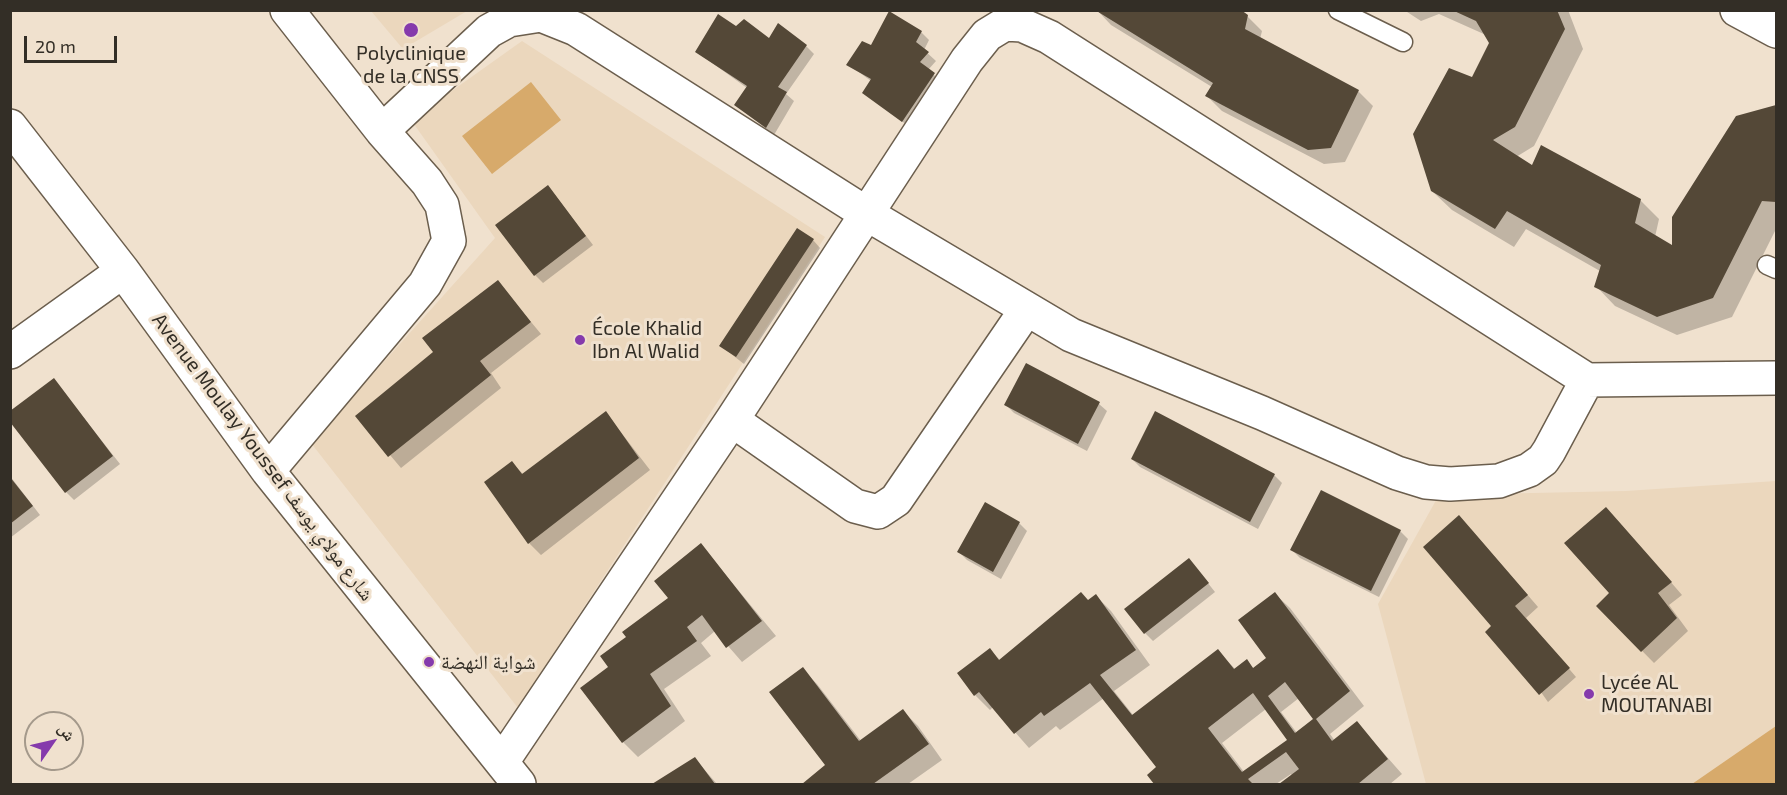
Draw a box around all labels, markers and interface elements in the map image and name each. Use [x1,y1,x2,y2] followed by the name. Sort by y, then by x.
[402,21,420,39] marker: Polyclinique de la CNSS
[27,24,120,62] scale bar
[35,35,76,57] text: 20 m
[356,41,466,88] place label: Polyclinique de la CNSS
[147,309,379,605] street label: Avenue Moulay Youssef شارع مولاي يوسف
[592,316,702,363] place label: École Khalid Ibn Al Walid
[573,333,587,347] marker: École Khalid Ibn Al Walid
[441,650,536,674] place label: شواية النهضة
[422,655,436,669] marker: شواية النهضة
[1601,670,1712,717] place label: Lycée AL MOUTANABI
[1582,687,1596,701] marker: Lycée AL MOUTANABI
[24,711,84,771] north arrow
[55,719,80,744] text: ش

